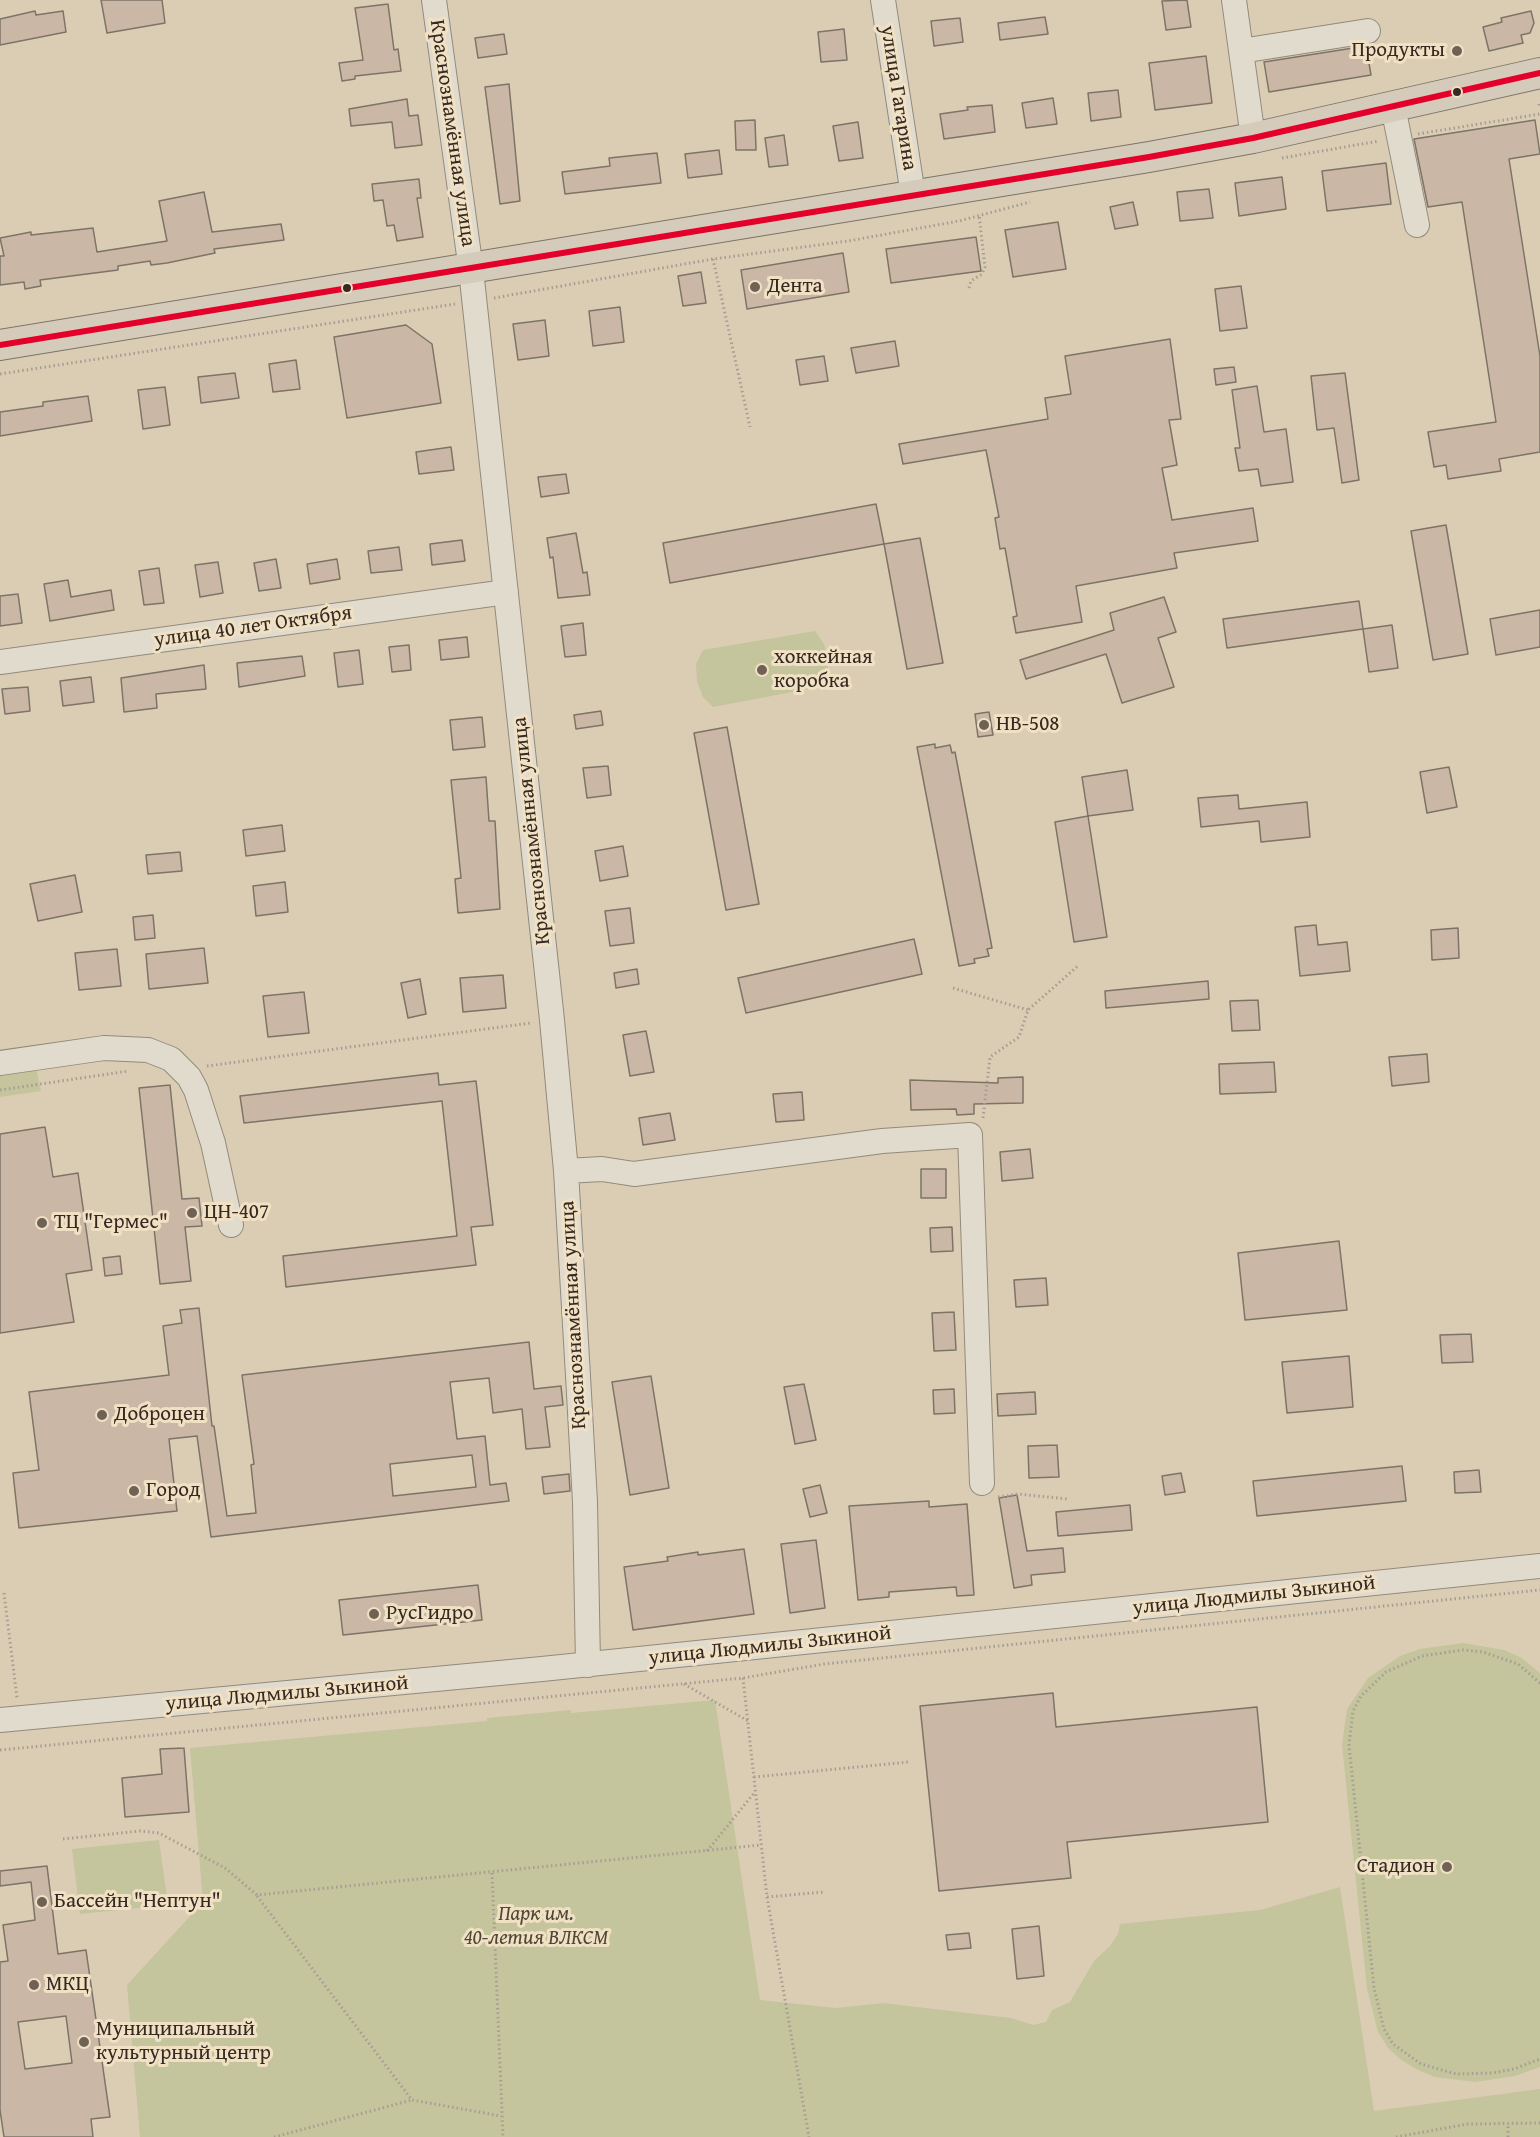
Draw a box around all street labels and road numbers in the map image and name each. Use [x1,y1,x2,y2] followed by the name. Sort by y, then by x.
[424,18,480,248] street label: Краснознамённая улица
[874,24,922,172] street label: улица Гагарина
[152,601,354,653] street label: улица 40 лет Октября
[508,716,556,946] street label: Краснознамённая улица
[555,1200,593,1430] street label: Краснознамённая улица
[1131,1571,1377,1621] street label: улица Людмилы Зыкиной
[647,1621,893,1671] street label: улица Людмилы Зыкиной
[164,1671,410,1717] street label: улица Людмилы Зыкиной

